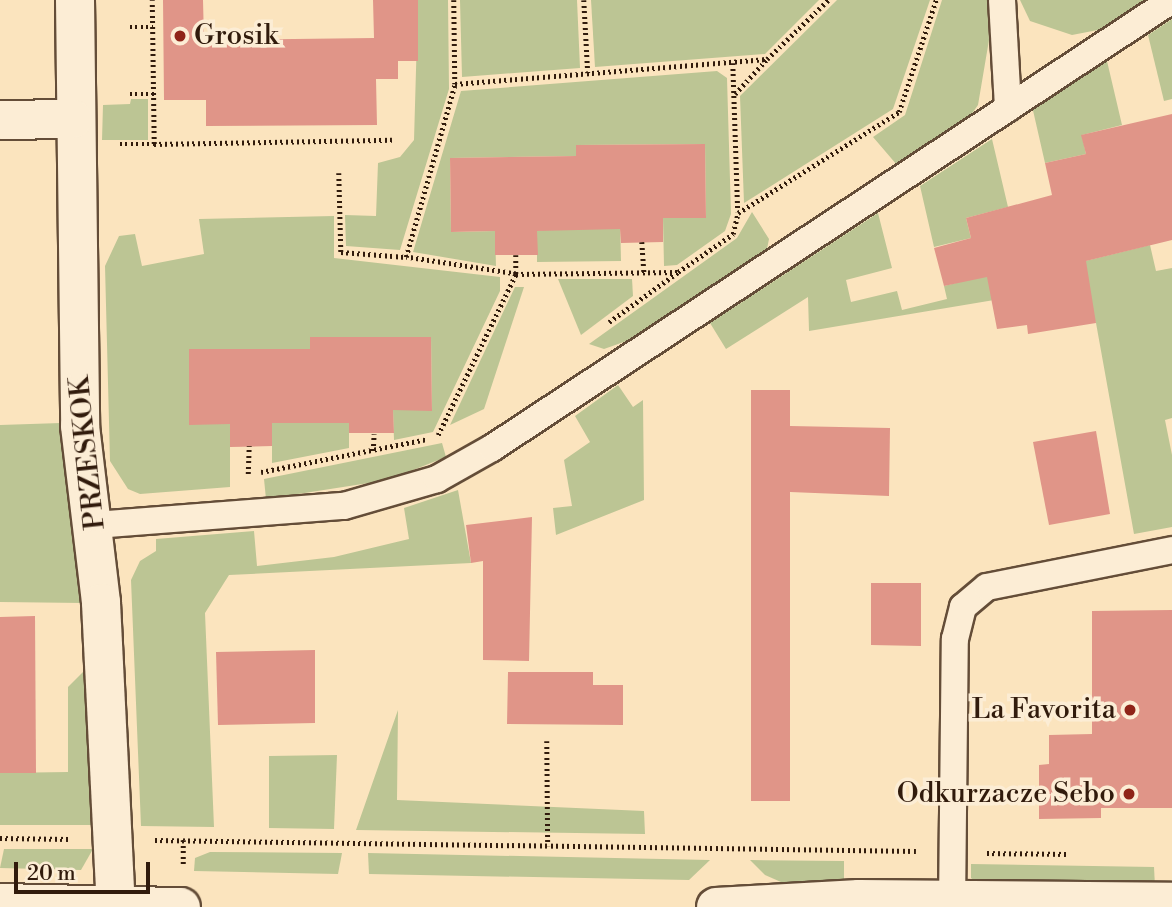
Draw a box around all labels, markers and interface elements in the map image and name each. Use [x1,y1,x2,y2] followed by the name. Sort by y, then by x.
[194,19,278,53] place label: Grosik
[172,28,188,44] marker: Grosik
[63,375,113,531] street label: PRZESKOK
[972,693,1116,727] place label: La Favorita
[1122,702,1138,718] marker: La Favorita
[897,777,1115,811] place label: Odkurzacze Sebo
[1121,786,1137,802] marker: Odkurzacze Sebo
[18,848,154,892] scale bar
[27,861,76,887] text: 20 m

